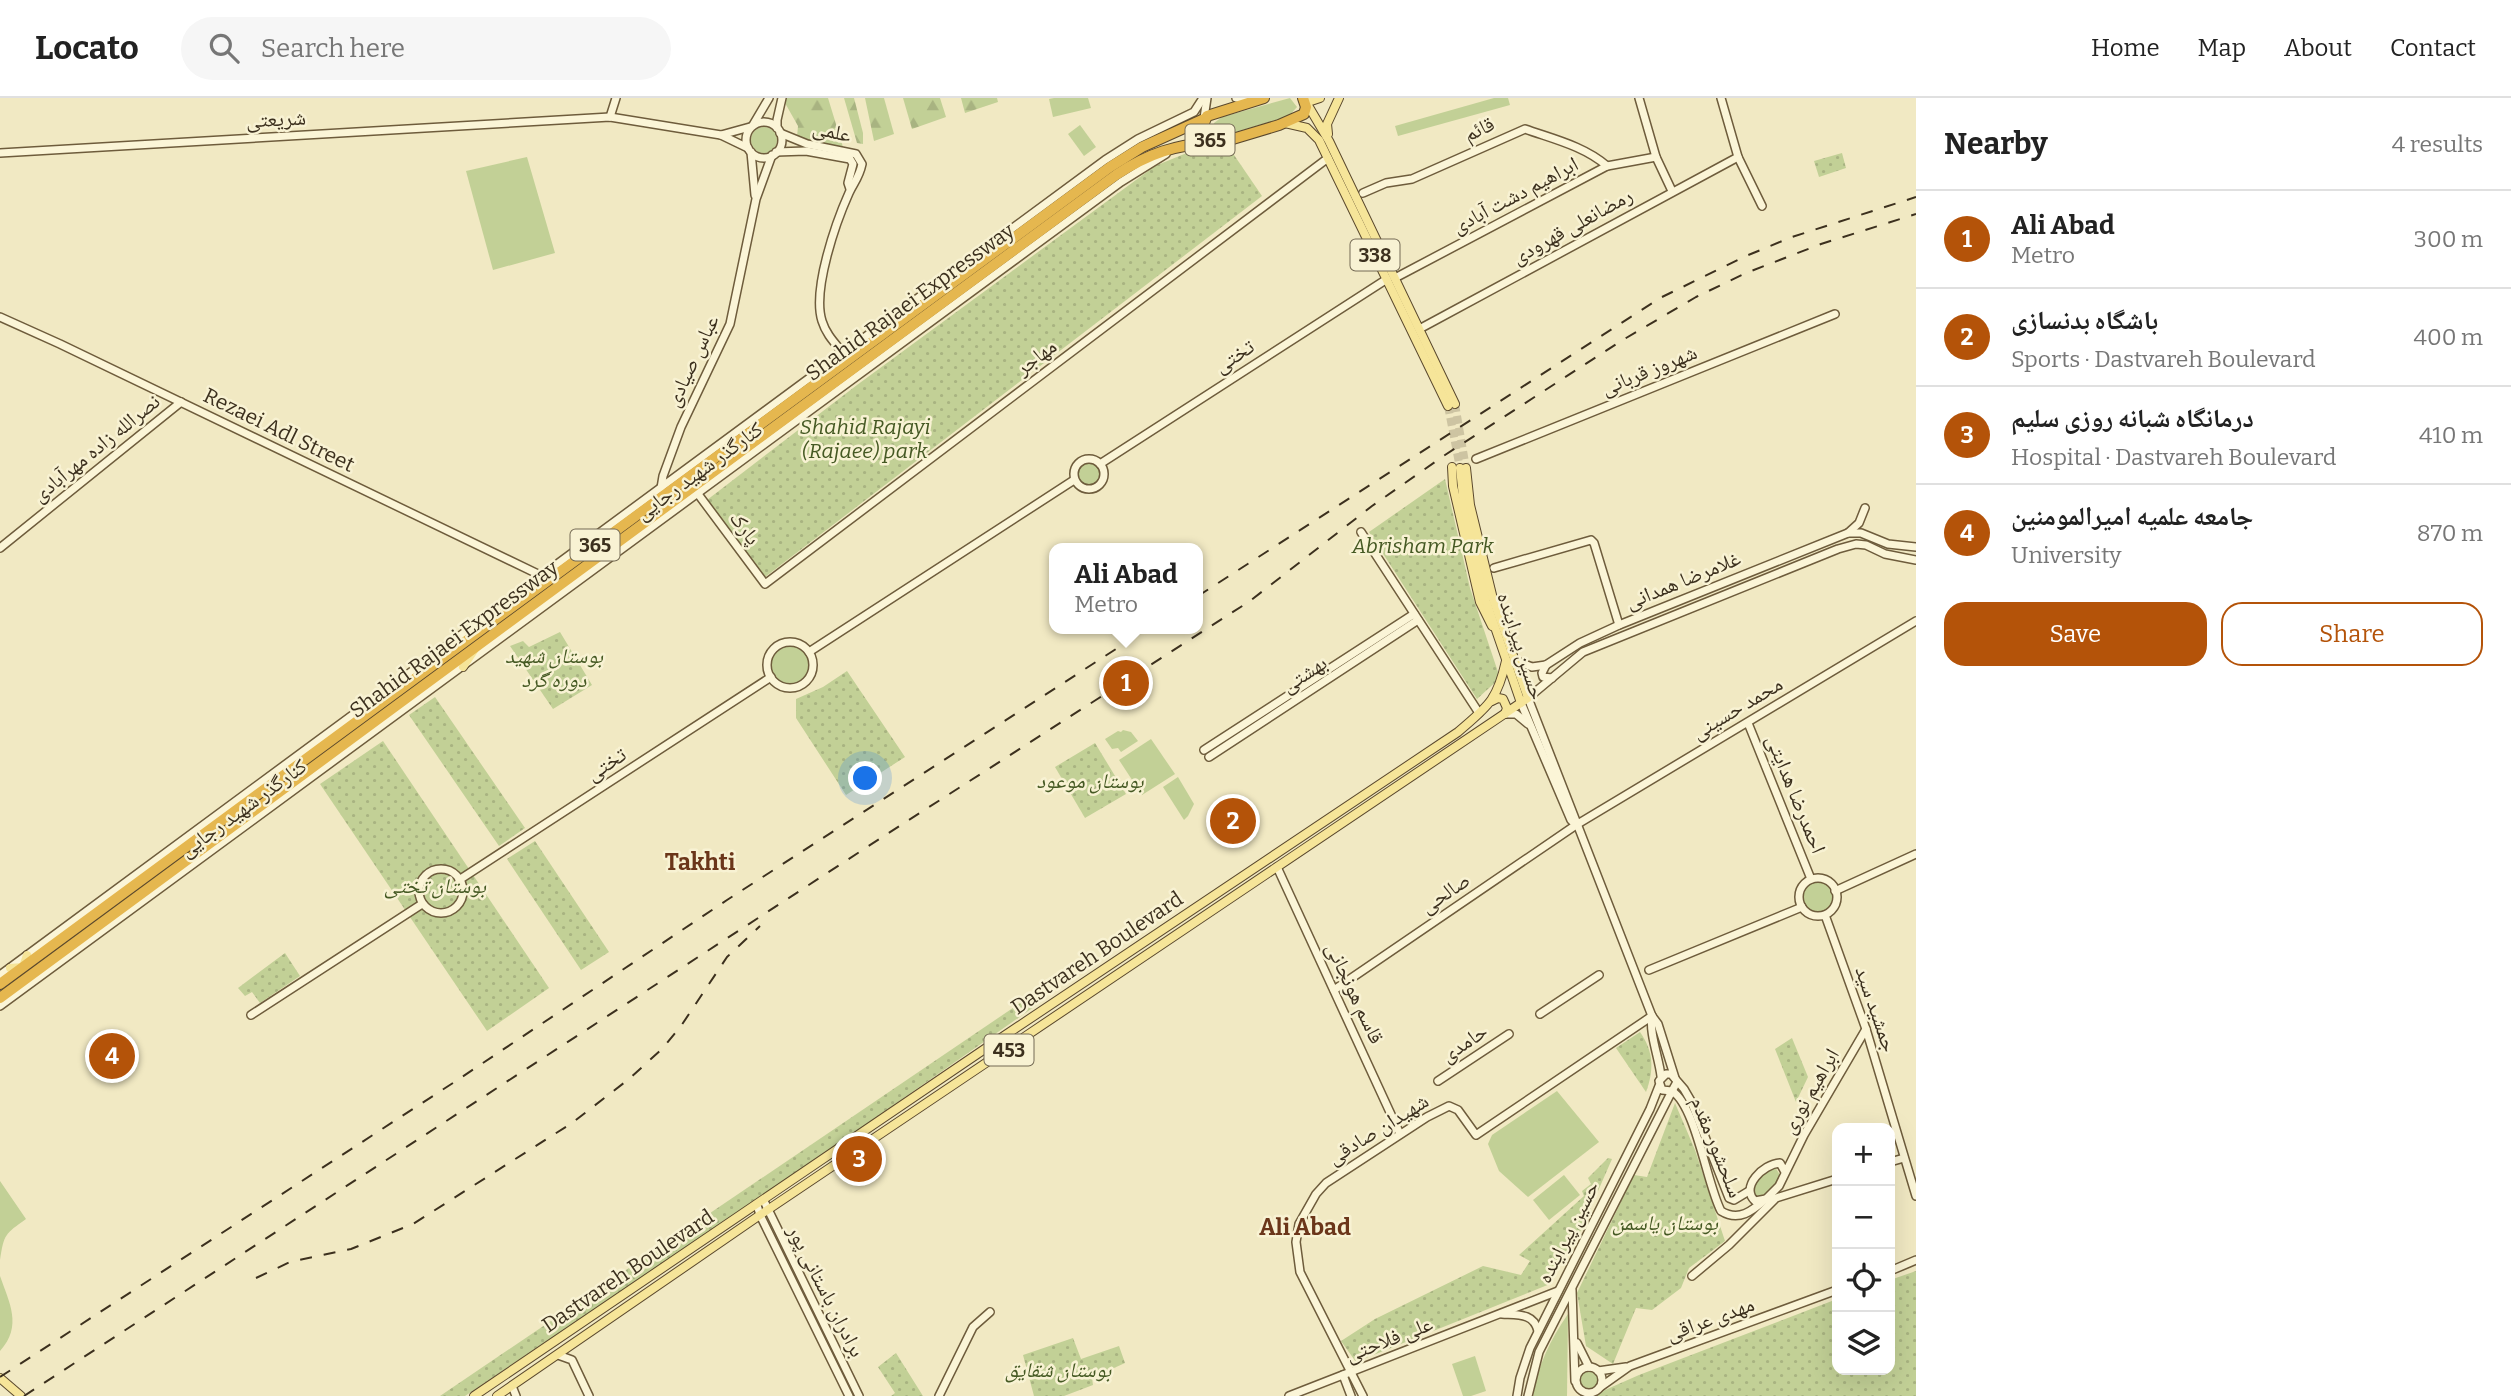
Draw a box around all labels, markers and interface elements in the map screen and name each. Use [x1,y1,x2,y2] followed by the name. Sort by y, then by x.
[181,17,671,80] search box
[35,28,139,68] text: Locato
[205,29,243,67] icon: search
[261,33,405,64] text: Search here
[2091,34,2160,62] text: Home
[2198,34,2246,62] text: Map
[2284,34,2352,62] text: About
[2390,34,2476,62] text: Contact
[245,104,307,134] street label: شریعتی
[1459,111,1499,148] street label: قائم
[810,114,854,148] street label: علمی
[1186,124,1234,156] road number: 365
[1944,126,2048,162] text: Nearby
[2392,130,2483,158] text: 4 results
[1447,151,1583,240] street label: ابراهیم دشت آبادی
[1507,182,1637,270] street label: رمضانعلی قهرودی
[2011,210,2115,241] text: Ali Abad
[800,217,1020,387] street label: Shahid Rajaei Expressway
[1962,225,1972,253] text: 1
[2414,225,2483,253] text: 300 m
[1350,239,1400,270] road number: 338
[2011,241,2075,269] text: Metro
[2011,305,2158,336] text: باشگاه بدنسازی
[659,310,725,411] street label: عباس صیادی
[1961,323,1973,351] text: 2
[2414,323,2483,351] text: 400 m
[1010,333,1062,381] street label: مهاجر
[1209,333,1259,379] street label: تختی
[1597,339,1701,401] street label: شهروز قربانی
[2011,345,2316,373] text: Sports · Dastvareh Boulevard
[199,382,359,478] street label: Rezaei Adl Street
[27,388,165,508] street label: نصرالله زاده مهرآبادی
[2011,403,2254,434] text: درمانگاه شبانه روزی سلیم
[800,414,930,464] park label: Shahid Rajayi (Rajaee) park
[630,416,768,526] street label: کنارگذر شهید رجایی
[1960,421,1974,449] text: 3
[2419,421,2483,449] text: 410 m
[2011,443,2336,471] text: Hospital · Dastvareh Boulevard
[2011,501,2253,532] text: جامعه علمیه امیرالمومنین
[724,506,766,550] street label: پارک
[1960,519,1974,547] text: 4
[2417,519,2483,547] text: 870 m
[570,530,620,560] road number: 365
[1351,533,1495,559] park label: Abrisham Park
[2011,541,2121,569] text: University
[1049,543,1203,634] popup
[1622,545,1745,615] street label: غلامرضا همدانی
[344,554,564,724] street label: Shahid Rajaei Expressway
[1074,559,1178,590] text: Ali Abad
[1491,589,1551,703] street label: حسین پیراینده
[1074,590,1138,618] text: Metro
[1944,602,2207,666] button: Save
[2221,602,2483,666] button: Share
[505,643,603,693] park label: بوستان شهید دوره گرد
[1276,650,1332,698] street label: بهشتی
[1103,657,1149,709] pin: 1
[1687,671,1787,745] street label: محمد حسینی
[1760,731,1832,857] street label: احمدرضا هدایتی
[581,741,631,787] street label: تختی
[174,753,312,863] street label: کنارگذر شهید رجایی
[848,761,882,795] your location
[1036,768,1144,794] park label: بوستان موعود
[1210,795,1256,847] pin: 2
[665,848,735,876] district label: Takhti
[1415,867,1475,919] street label: صالحی
[384,873,486,899] park label: بوستان تختی
[1006,886,1188,1020] street label: Dastvareh Boulevard
[1319,938,1390,1048] street label: قاسم هونجانی
[1849,963,1903,1055] street label: جمشید سید
[1436,1018,1492,1068] street label: حامدی
[89,1030,135,1082] pin: 4
[984,1034,1034,1066] road number: 453
[1775,1044,1846,1139] street label: ابراهیم نوری
[1323,1088,1433,1170] street label: شهیدان صادقی
[1684,1093,1749,1202] street label: سلحشور مقدم
[1832,1123,1895,1375] map controls
[1832,1123,1895,1186] button: +
[836,1133,882,1185] pin: 3
[1531,1176,1605,1288] street label: حسین پیراینده
[1832,1186,1895,1249] button: −
[537,1204,719,1338] street label: Dastvareh Boulevard
[1612,1210,1718,1236] park label: بوستان یاسمن
[1259,1213,1351,1241] district label: Ali Abad
[781,1220,870,1361] street label: برادران باستانی پور
[1832,1249,1895,1312] button: locate
[1662,1291,1758,1347] street label: مهدی عراقی
[1342,1310,1437,1368] street label: علی فلاحتی
[1832,1312,1895,1375] button: layers
[1005,1357,1112,1383] park label: بوستان شقایق

